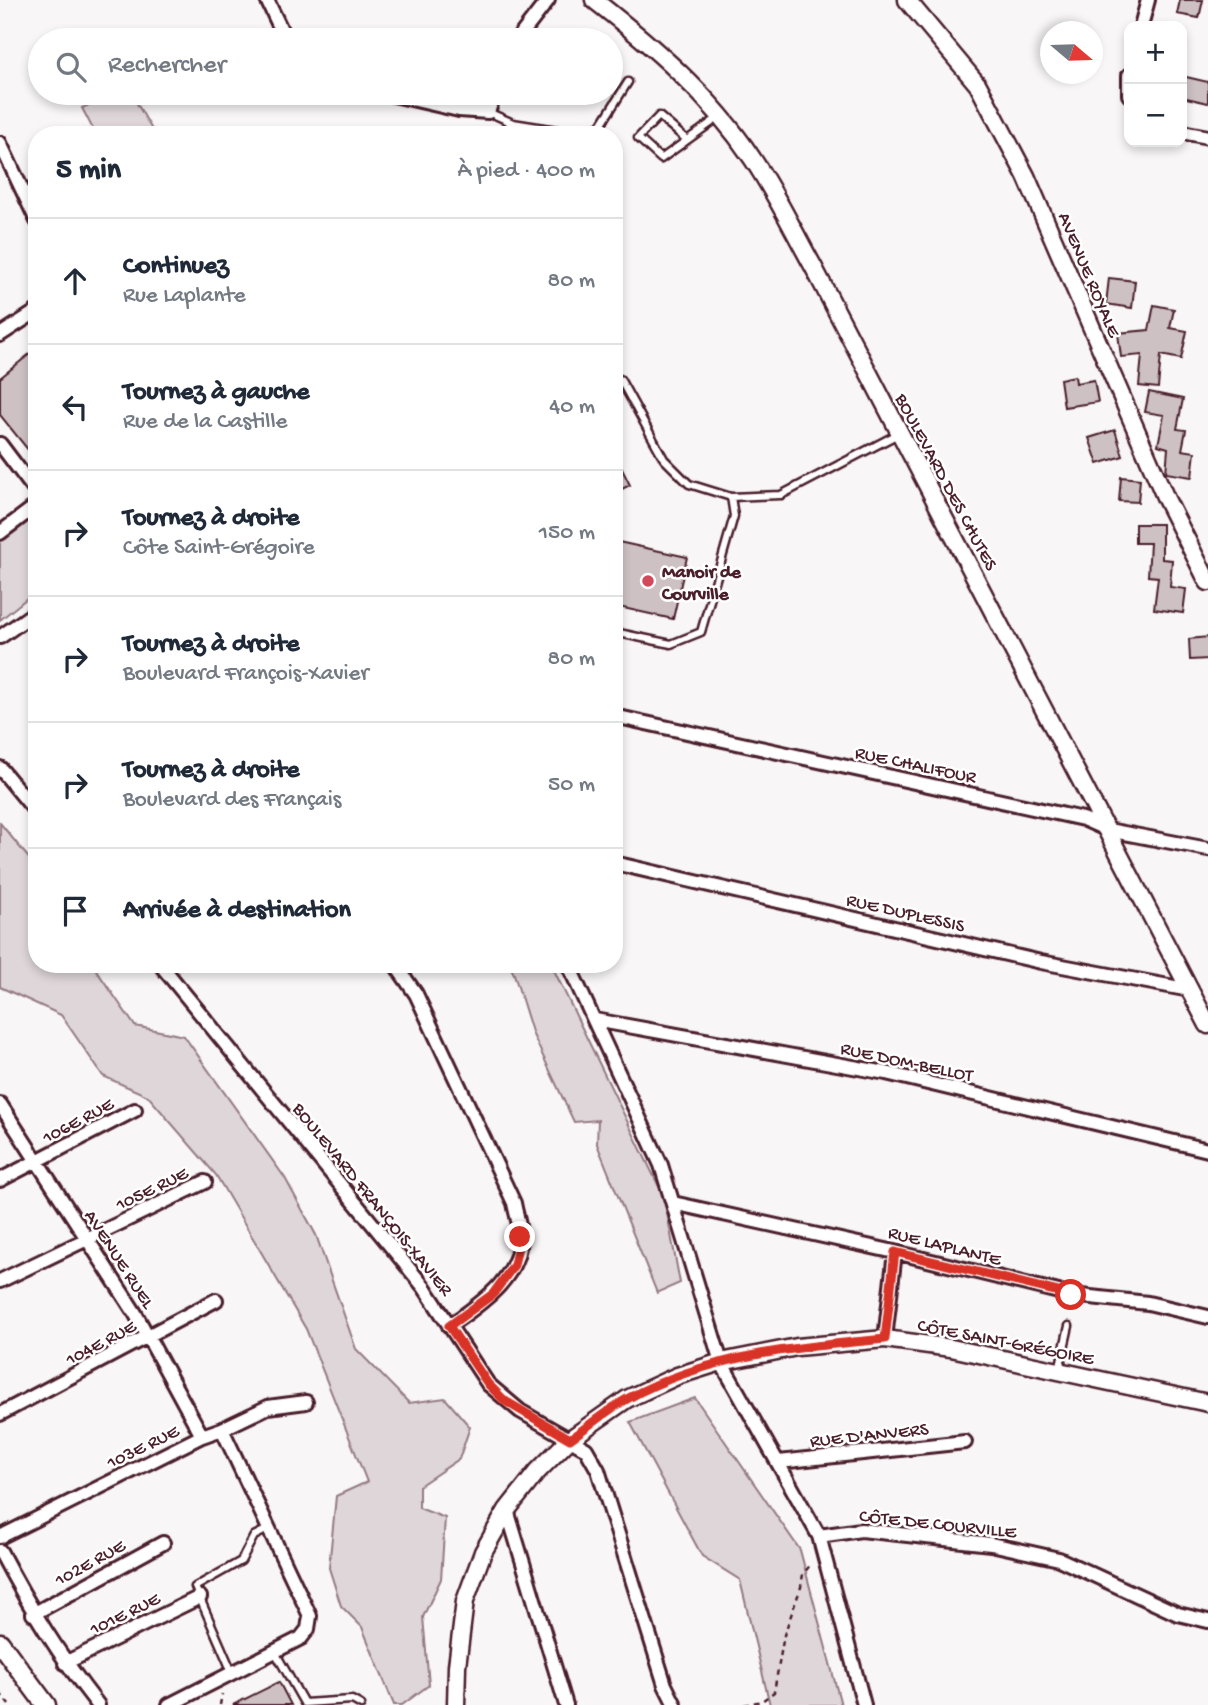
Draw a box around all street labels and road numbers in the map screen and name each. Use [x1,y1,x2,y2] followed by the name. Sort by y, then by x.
[1051,209,1125,342] street label: AVENUE ROYALE
[888,389,1001,575] street label: BOULEVARD DES CHUTES
[853,742,979,791] street label: RUE CHALIFOUR
[844,890,967,939] street label: RUE DUPLESSIS
[838,1038,975,1089] street label: RUE DOM-BELLOT
[38,1093,119,1151] street label: 106E RUE
[286,1098,457,1302] street label: BOULEVARD FRANÇOIS-XAVIER
[112,1162,193,1218] street label: 105E RUE
[78,1206,159,1314] street label: AVENUE RUEL
[885,1222,1004,1273] street label: RUE LAPLANTE
[62,1315,142,1373] street label: 104E RUE
[915,1315,1097,1372] street label: CÔTE SAINT-GRÉGOIRE
[809,1419,930,1454] street label: RUE D'ANVERS
[103,1420,184,1476] street label: 103E RUE
[858,1506,1018,1545] street label: CÔTE DE COURVILLE
[51,1535,131,1593] street label: 102E RUE
[86,1588,165,1642] street label: 101E RUE

